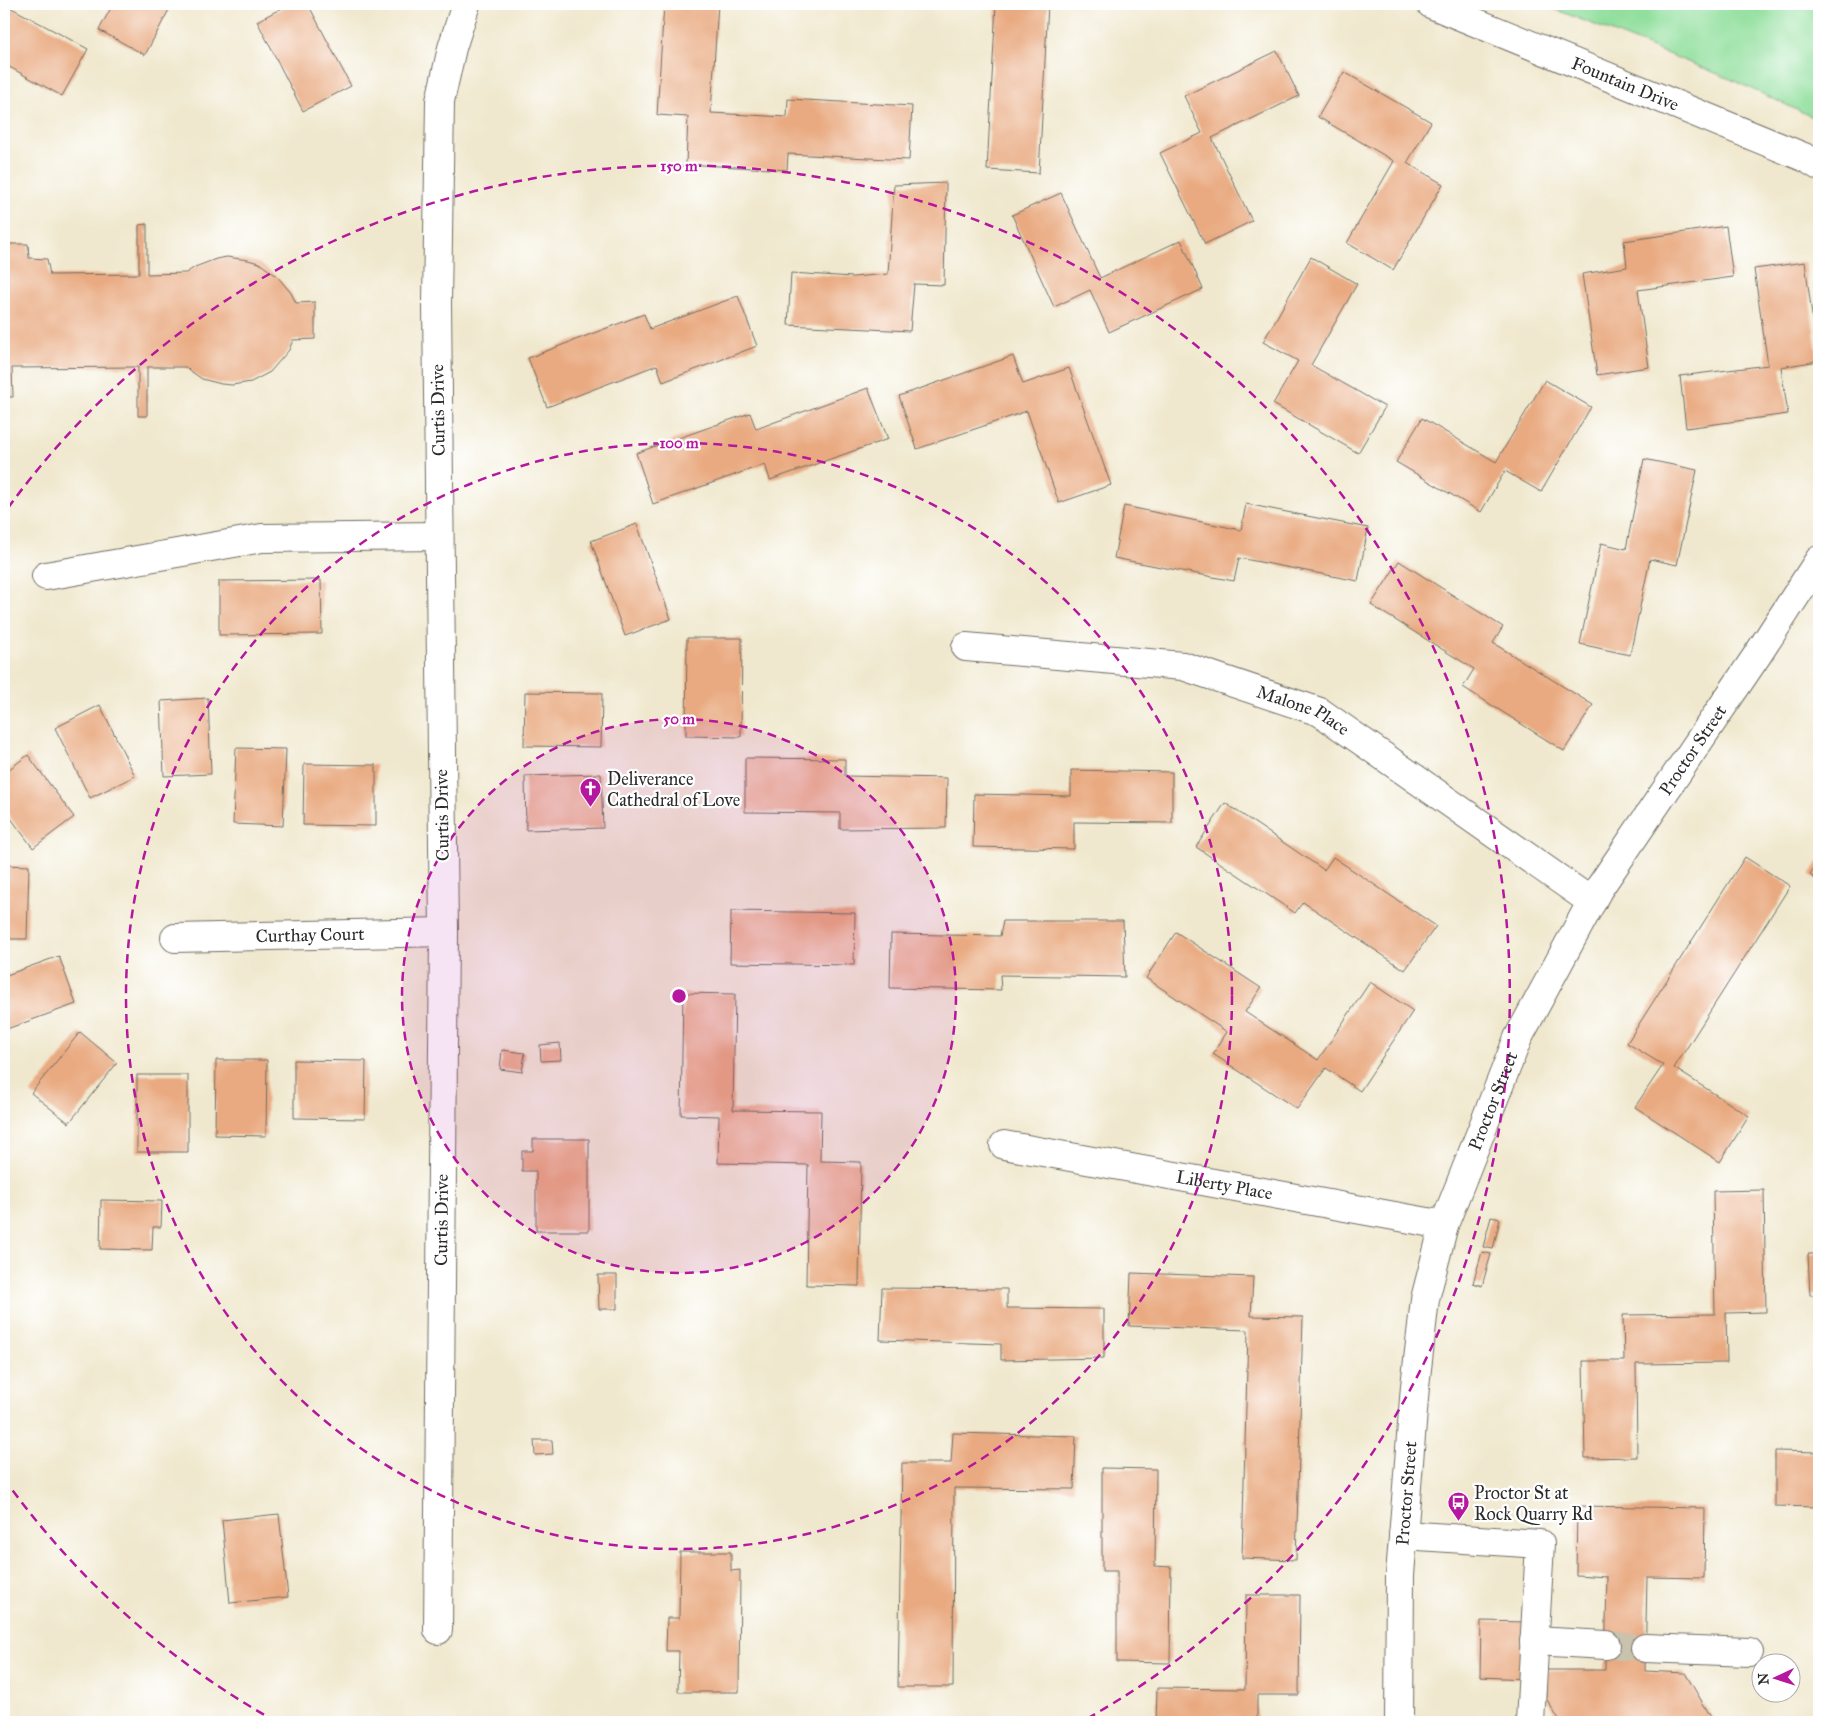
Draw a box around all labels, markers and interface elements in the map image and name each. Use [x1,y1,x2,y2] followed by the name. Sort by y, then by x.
[1568,52,1682,116] street label: Fountain Drive
[660,157,698,175] text: 150 m
[426,364,450,456] street label: Curtis Drive
[659,434,699,452] text: 100 m
[1254,681,1354,740] street label: Malone Place
[1654,700,1732,800] street label: Proctor Street
[663,710,695,728] text: 50 m
[607,768,740,811] place label: Deliverance Cathedral of Love
[430,769,454,861] street label: Curtis Drive
[579,777,603,808] church icon: Deliverance Cathedral of Love
[255,923,365,947] street label: Curthay Court
[670,987,688,1005] centre of rings
[1464,1048,1523,1154] street label: Proctor Street
[1174,1166,1274,1205] street label: Liberty Place
[430,1174,453,1266] street label: Curtis Drive
[1391,1440,1422,1546] street label: Proctor Street
[1474,1482,1593,1525] place label: Proctor St at Rock Quarry Rd
[1446,1491,1470,1522] bus stop icon: Proctor St at Rock Quarry Rd
[1750,1654,1800,1704] north arrow
[1755,1672,1772,1685] text: N

